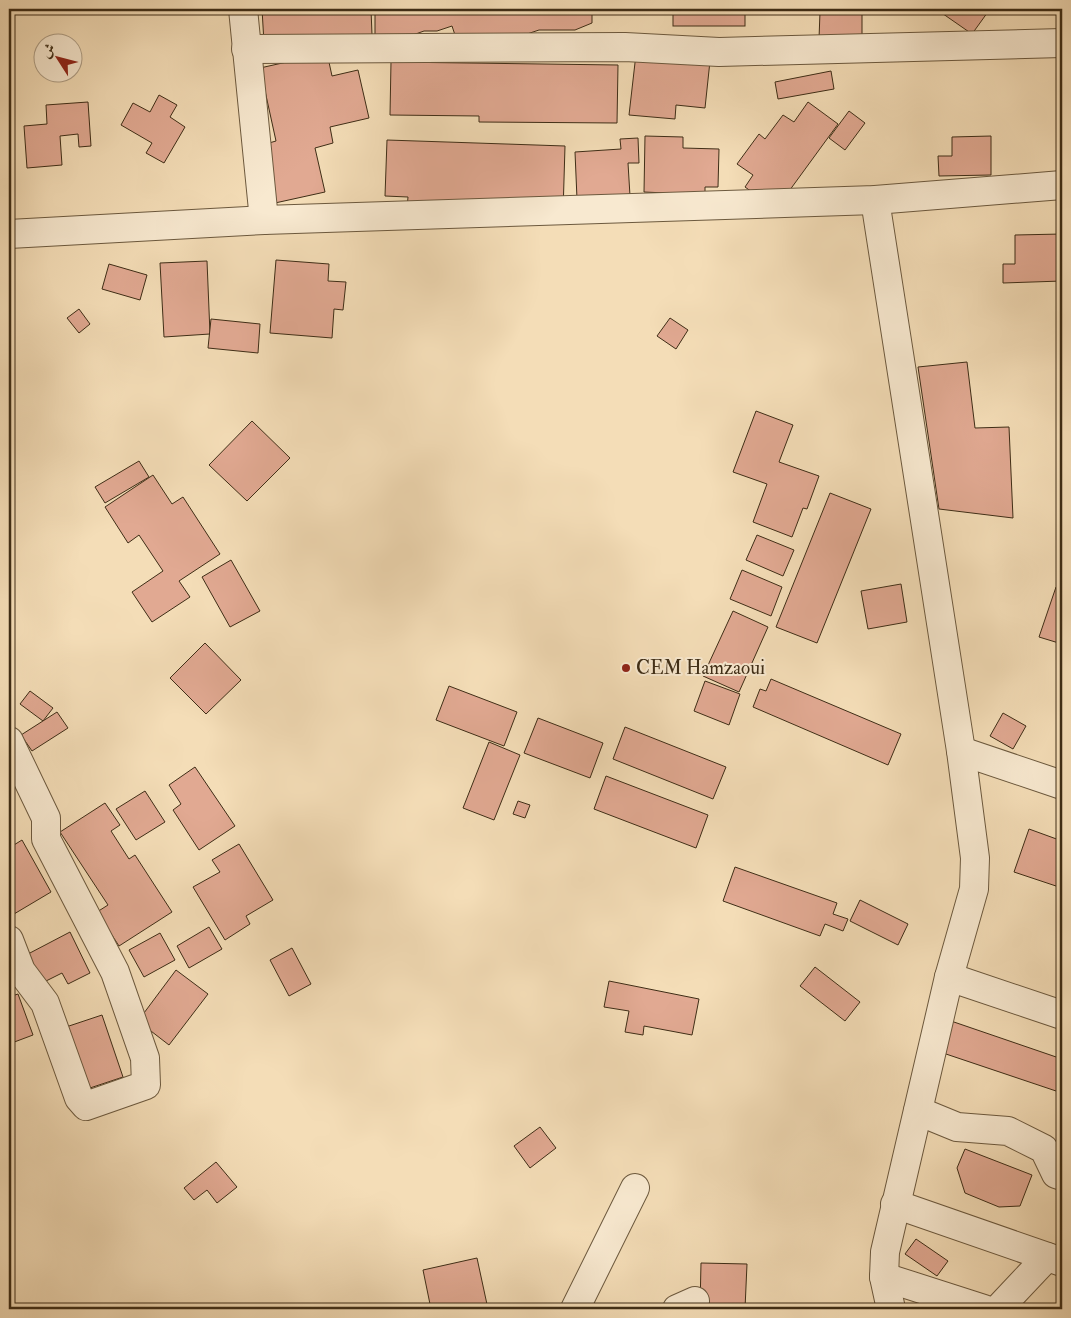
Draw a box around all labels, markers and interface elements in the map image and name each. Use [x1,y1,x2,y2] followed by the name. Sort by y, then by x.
[32,32,82,82] north arrow
[37,40,59,61] text: ش
[636,656,765,680] place label: CEM Hamzaoui
[620,662,632,674] marker: CEM Hamzaoui

